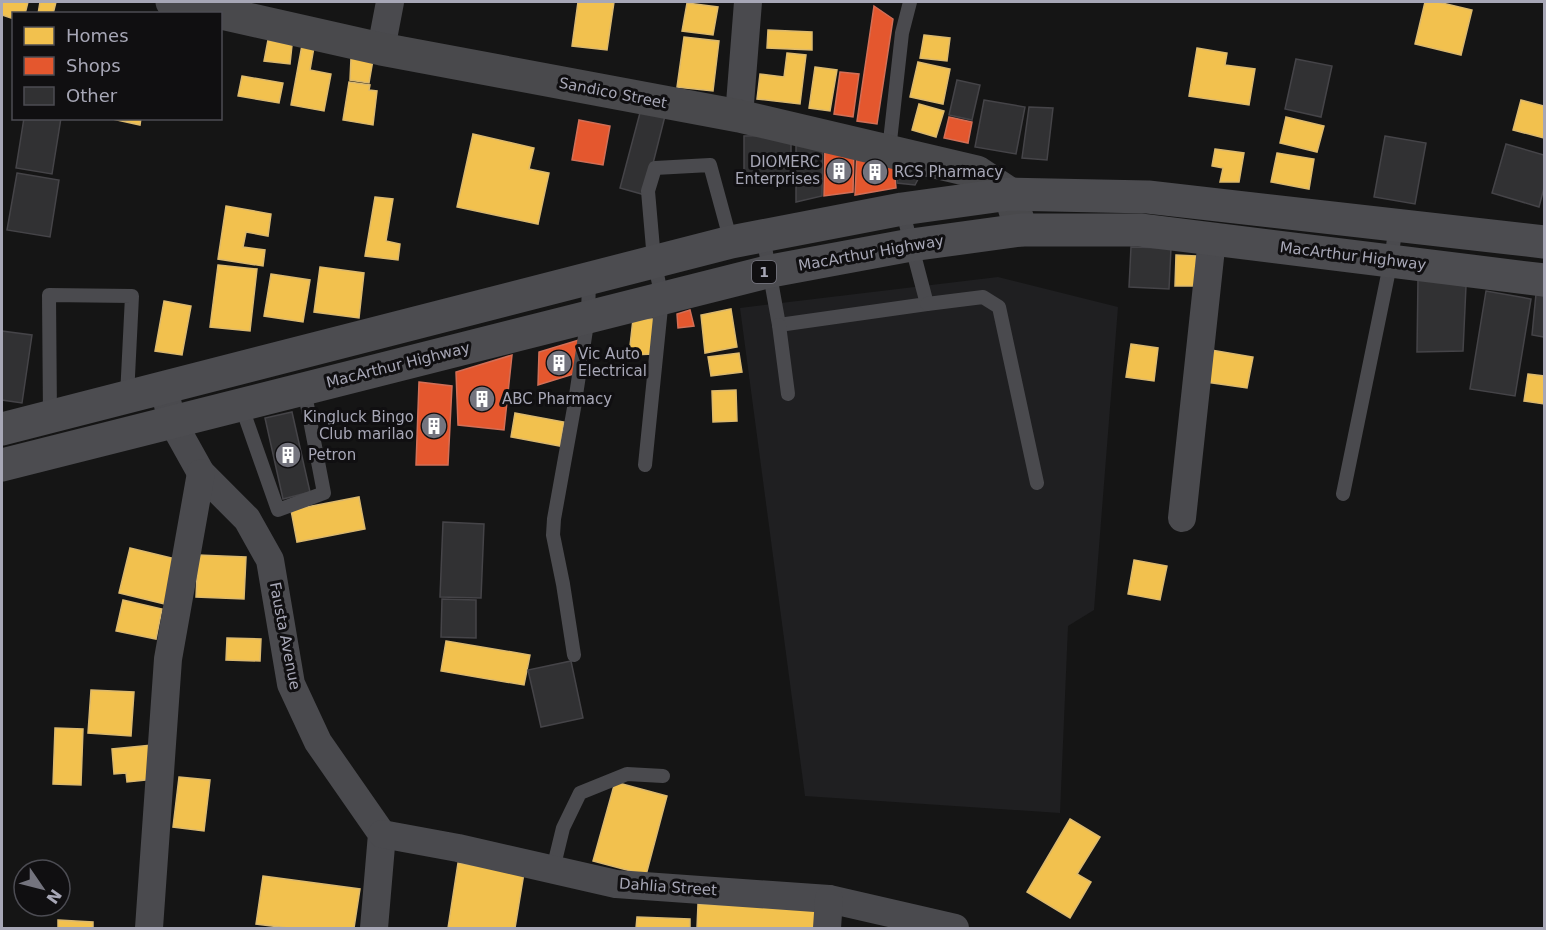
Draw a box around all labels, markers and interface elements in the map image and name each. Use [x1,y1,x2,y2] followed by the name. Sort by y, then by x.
[12,12,222,120] legend
[66,25,129,46] text: Homes
[66,55,121,76] text: Shops
[557,74,669,112] street label: Sandico Street
[66,85,118,106] text: Other
[735,153,820,188] place label: DIOMERC Enterprises
[824,156,854,186] building icon: DIOMERC Enterprises
[860,157,890,187] building icon: RCS Pharmacy
[894,163,1003,181] place label: RCS Pharmacy
[797,231,945,275] street label: MacArthur Highway
[1279,238,1427,274] street label: MacArthur Highway
[752,261,776,283] road number: 1
[324,338,472,392] street label: MacArthur Highway
[578,345,647,380] place label: Vic Auto Electrical
[544,348,574,378] building icon: Vic Auto Electrical
[467,384,497,414] building icon: ABC Pharmacy
[502,390,612,408] place label: ABC Pharmacy
[303,408,414,443] place label: Kingluck Bingo Club marilao
[419,411,449,441] building icon: Kingluck Bingo Club marilao
[273,440,303,470] building icon: Petron
[308,446,356,464] place label: Petron
[266,581,304,691] street label: Fausta Avenue
[12,858,72,918] north arrow
[618,875,718,899] street label: Dahlia Street
[42,885,65,907] text: N

